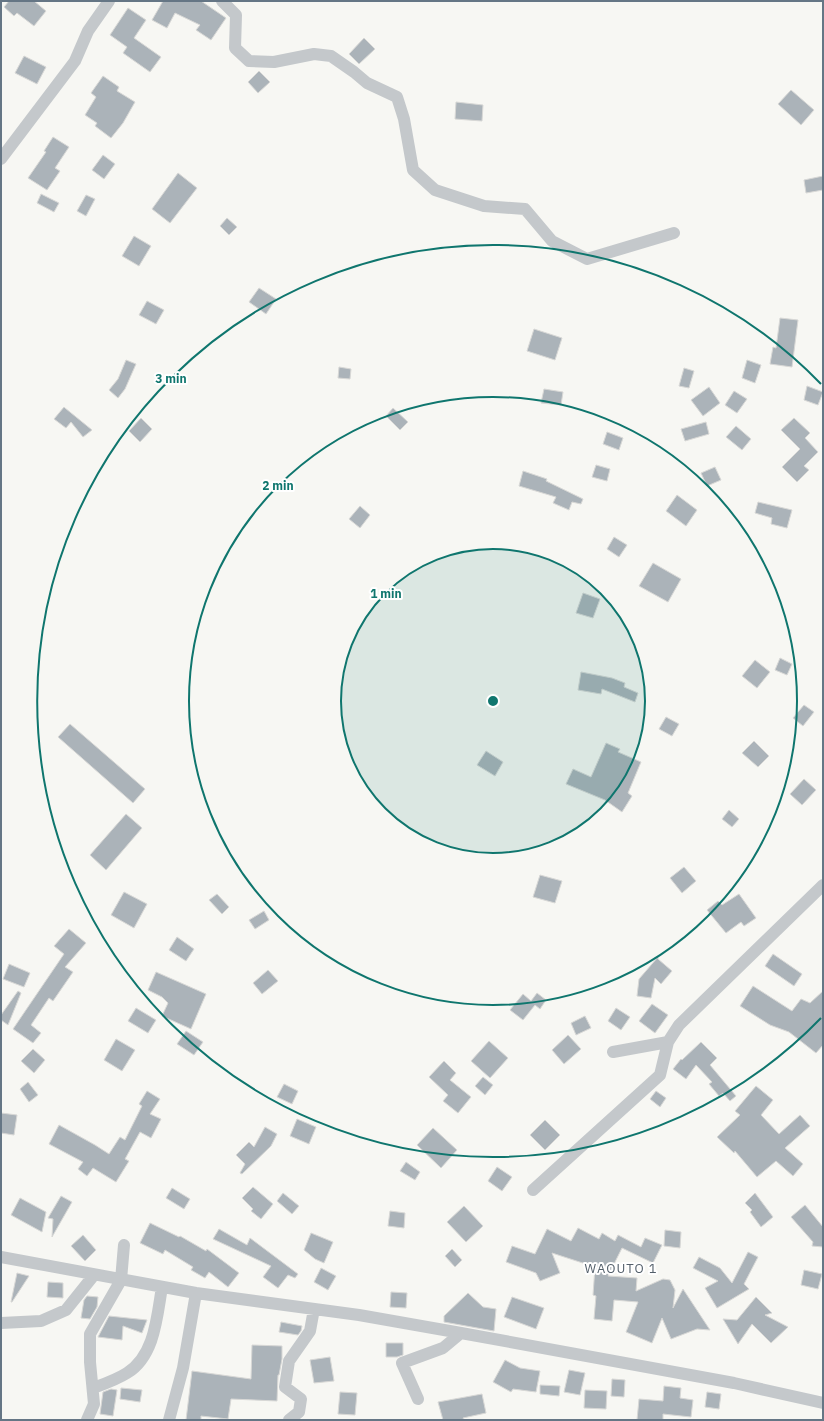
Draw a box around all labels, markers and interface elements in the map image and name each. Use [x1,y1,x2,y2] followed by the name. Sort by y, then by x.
[155,371,187,386] text: 3 min
[262,478,294,493] text: 2 min
[370,586,402,601] text: 1 min
[486,694,500,708] centre of rings
[585,1260,657,1277] district label: WAOUTO 1

